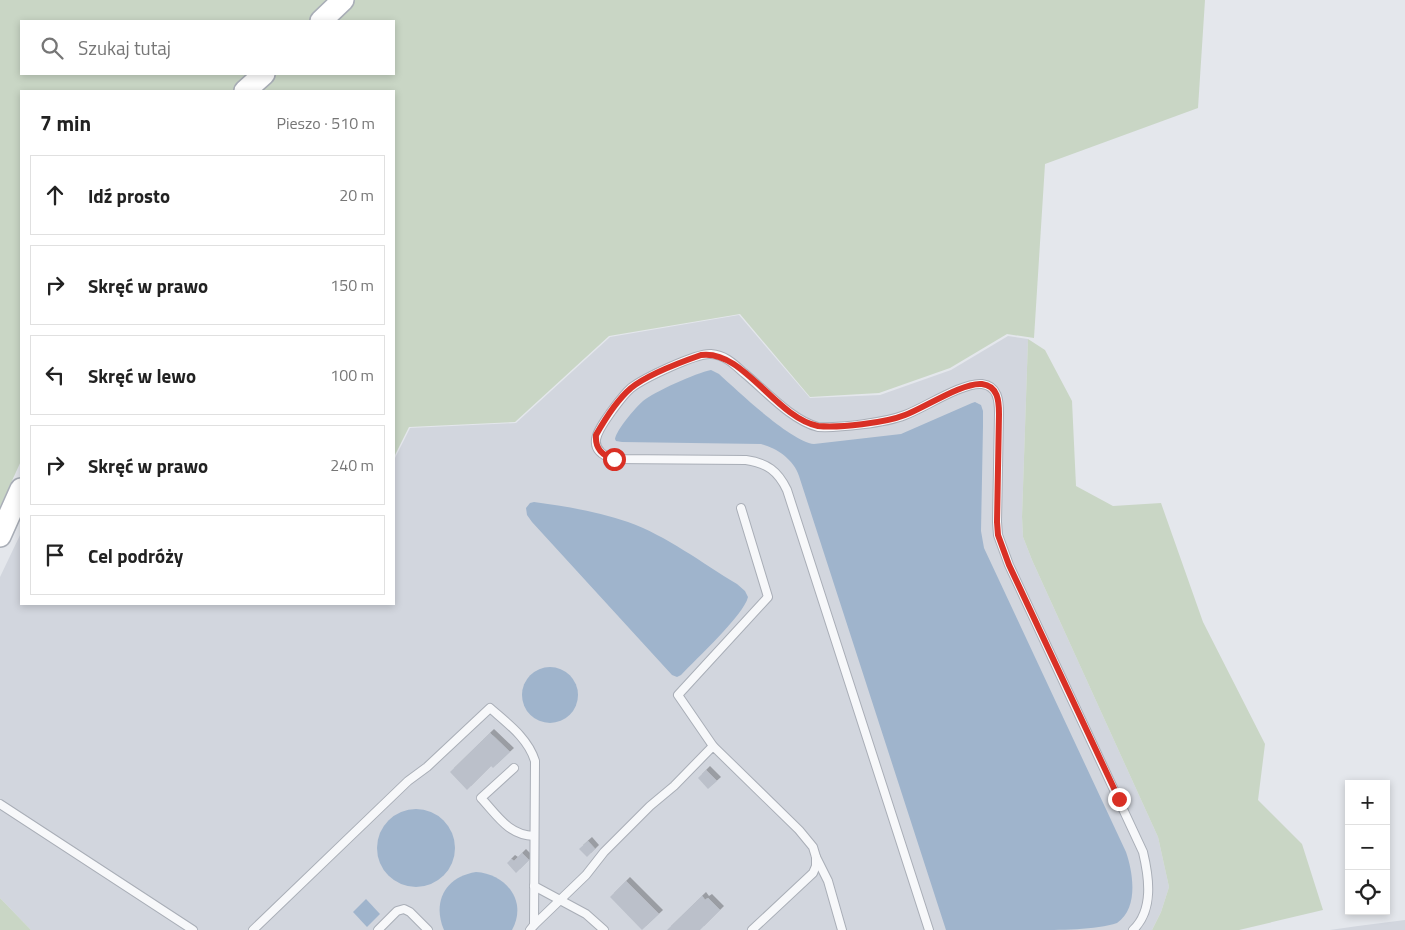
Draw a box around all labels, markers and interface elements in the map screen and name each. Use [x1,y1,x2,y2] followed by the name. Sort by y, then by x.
[20,20,395,75] search box
[78,33,171,62] text: Szukaj tutaj
[38,34,66,62] icon: search
[40,107,91,139] text: 7 min
[277,111,375,135] text: Pieszo · 510 m
[41,181,69,209] icon: ahead
[88,181,170,210] text: Idź prosto
[339,183,374,207] text: 20 m
[41,271,69,299] icon: right
[88,271,208,300] text: Skręć w prawo
[330,273,374,297] text: 150 m
[41,361,69,389] icon: left
[88,361,196,390] text: Skręć w lewo
[330,363,374,387] text: 100 m
[603,448,626,471] route start
[41,451,69,479] icon: right
[88,451,208,480] text: Skręć w prawo
[330,453,374,477] text: 240 m
[41,541,69,569] icon: arrive
[88,541,183,570] text: Cel podróży
[1345,780,1390,915] map controls
[1345,780,1390,825] button: +
[1108,788,1131,811] route end
[1345,825,1390,870] button: −
[1345,870,1390,915] button: locate

